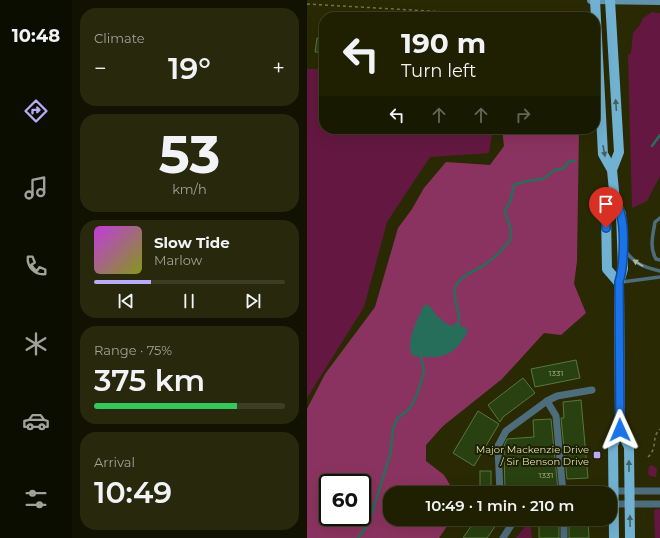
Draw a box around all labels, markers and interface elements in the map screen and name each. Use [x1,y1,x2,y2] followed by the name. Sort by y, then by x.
[12,25,60,47] text: 10:48
[401,26,486,60] text: 190 m
[335,28,387,80] icon: left
[94,30,145,46] text: Climate
[168,50,211,87] text: 19°
[94,55,107,82] text: −
[272,55,285,82] text: +
[401,60,476,82] text: Turn left
[22,97,50,125] icon: directions
[613,99,620,111] one-way arrow
[386,104,408,126] icon: left
[428,104,450,126] icon: ahead
[470,104,492,126] icon: ahead
[512,104,534,126] icon: right
[159,123,220,186] text: 53
[601,144,607,157] one-way arrow
[22,174,50,202] icon: music
[172,181,207,197] text: km/h
[589,187,623,228] pin
[595,193,617,215] icon: arrive
[154,233,230,252] text: Slow Tide
[22,252,50,280] icon: phone
[154,252,202,268] text: Marlow
[633,259,643,267] one-way arrow
[115,290,137,312] icon: previous
[178,290,200,312] icon: pause
[242,290,264,312] icon: next
[22,330,50,358] icon: climate
[94,342,172,358] text: Range · 75%
[94,362,205,399] text: 375 km
[549,368,563,378] house number: 1331
[22,407,50,435] icon: car
[599,409,641,451] position arrow
[476,443,589,468] place label: Major Mackenzie Drive / Sir Benson Drive
[592,450,602,460] marker: Major Mackenzie Drive / Sir Benson Drive
[94,454,135,470] text: Arrival
[626,459,632,472] one-way arrow
[539,470,553,480] house number: 1331
[94,474,172,511] text: 10:49
[319,474,371,526] speed limit sign: 60
[22,485,50,513] icon: filters
[426,496,574,515] text: 10:49 · 1 min · 210 m
[627,514,633,527] one-way arrow

